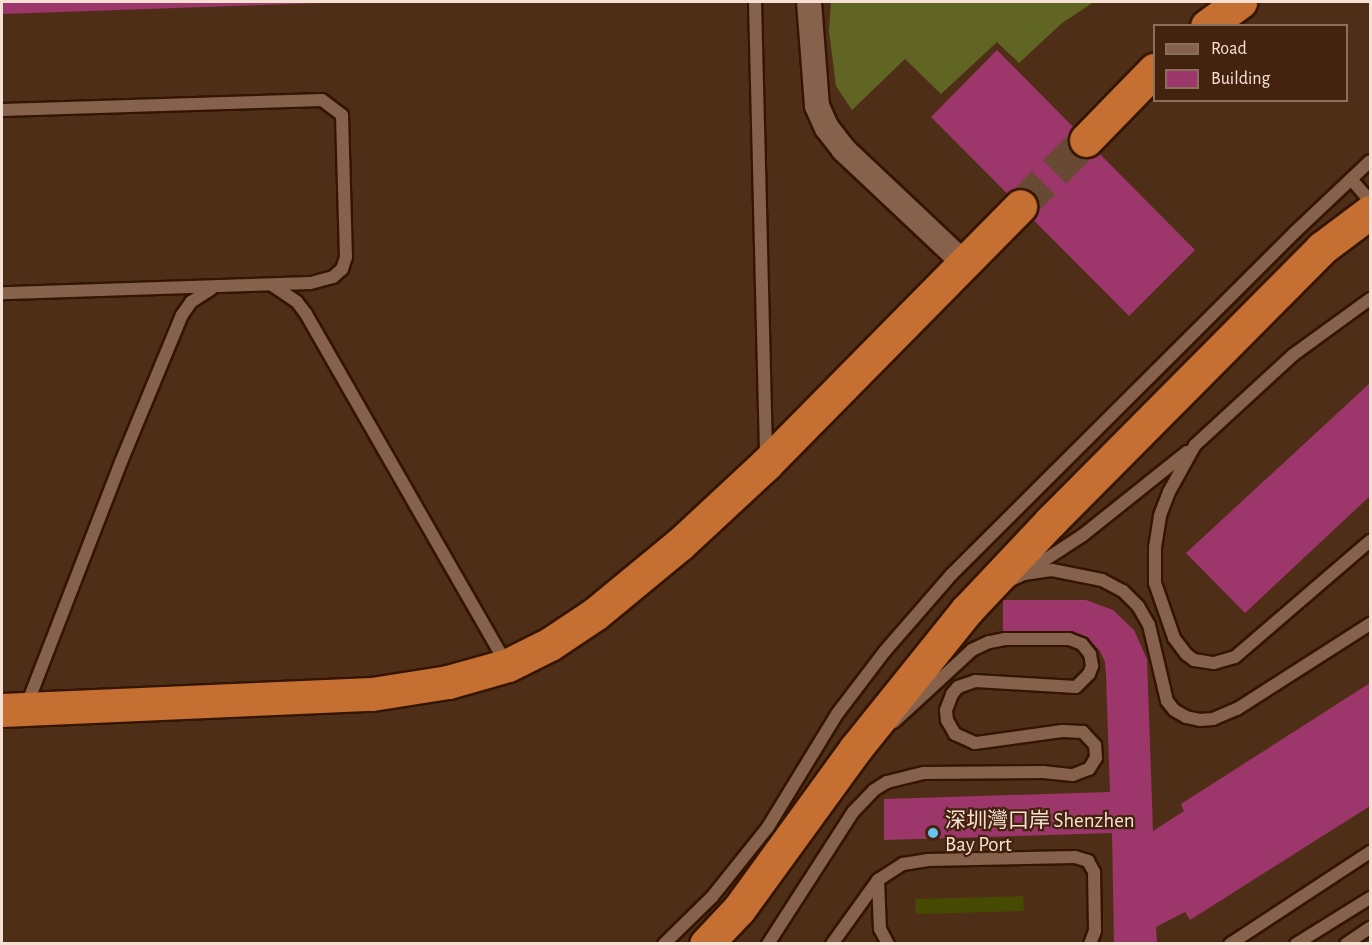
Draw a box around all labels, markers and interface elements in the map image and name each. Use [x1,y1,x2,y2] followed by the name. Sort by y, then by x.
[1153,24,1348,102] legend
[1211,40,1247,58] text: Road
[1211,70,1270,88] text: Building
[945,808,1135,858] place label: 深圳灣口岸 Shenzhen Bay Port
[926,826,940,840] marker: 深圳灣口岸 Shenzhen Bay Port

